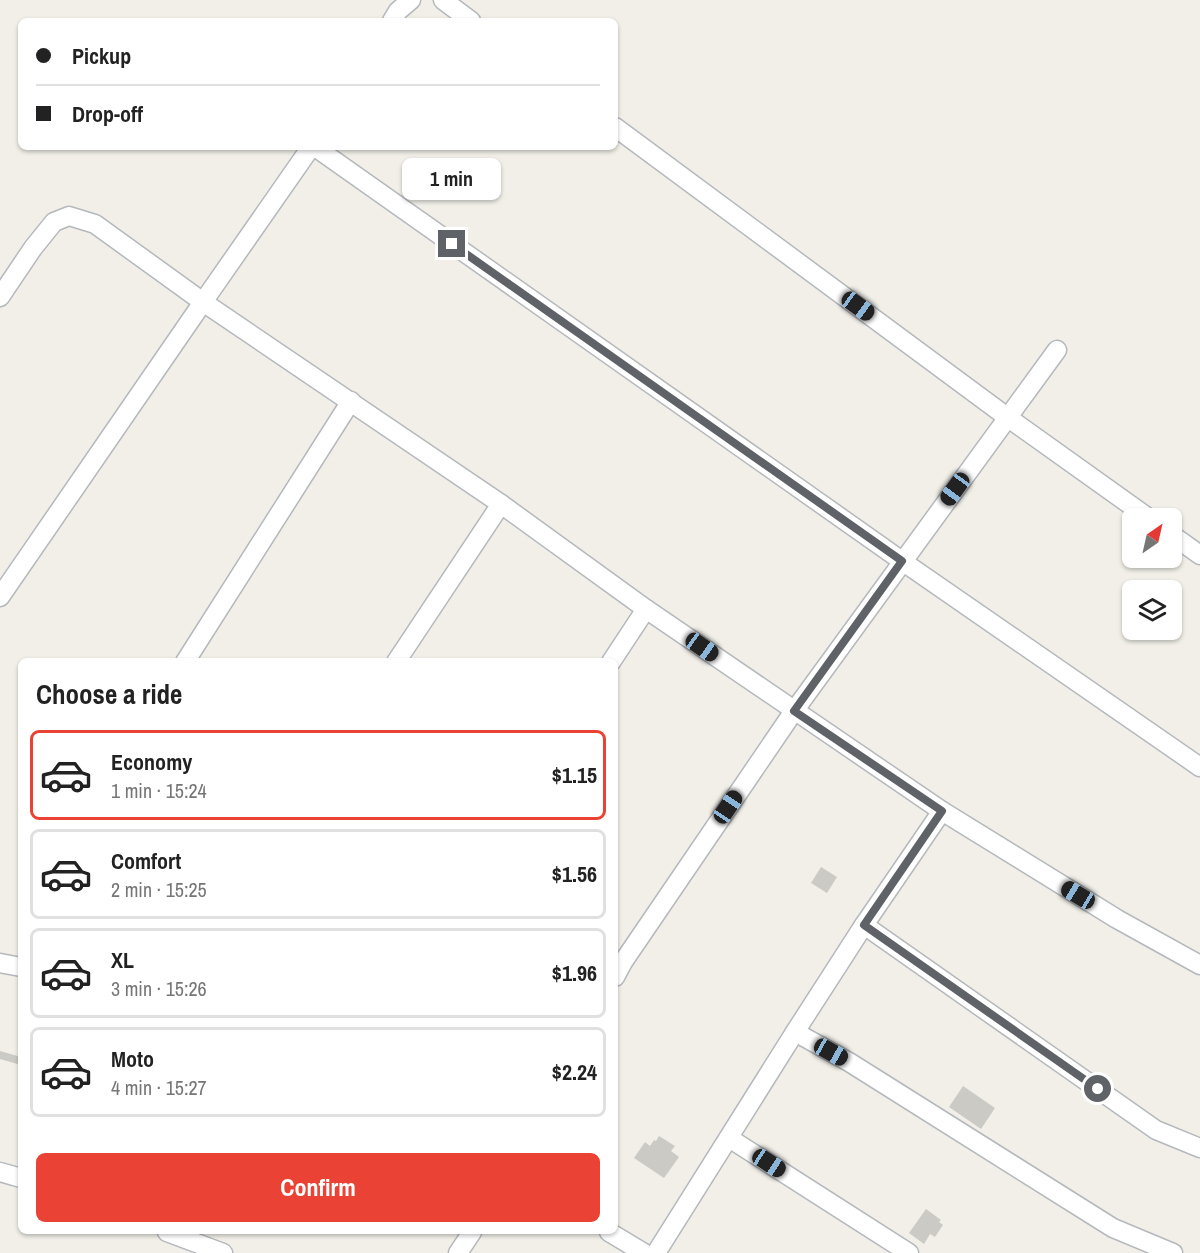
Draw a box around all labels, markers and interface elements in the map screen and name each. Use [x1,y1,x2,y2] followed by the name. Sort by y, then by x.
[72,41,131,71] text: Pickup
[72,99,143,129] text: Drop-off
[402,157,502,199] callout: 1 min
[430,165,473,192] text: 1 min
[438,230,465,257] route end
[838,288,878,324] car
[937,469,973,509] car
[1122,508,1182,568] north arrow
[1122,508,1182,640] map controls
[1122,580,1182,640] button: layers
[682,629,722,665] car
[36,676,182,712] text: Choose a ride
[111,747,192,777] text: Economy
[39,748,93,802] icon: car
[552,760,597,790] text: $1.15
[111,777,207,804] text: 1 min · 15:24
[710,787,746,827] car
[111,846,181,876] text: Comfort
[39,847,93,901] icon: car
[552,859,597,889] text: $1.56
[111,876,207,903] text: 2 min · 15:25
[1058,878,1098,912] car
[111,945,134,975] text: XL
[39,946,93,1000] icon: car
[552,958,597,988] text: $1.96
[111,975,207,1002] text: 3 min · 15:26
[811,1035,851,1069] car
[111,1044,154,1074] text: Moto
[39,1045,93,1099] icon: car
[552,1057,597,1087] text: $2.24
[111,1074,207,1101] text: 4 min · 15:27
[1084,1075,1111,1102] route start
[749,1146,789,1180] car
[36,1153,600,1222] button: Confirm

